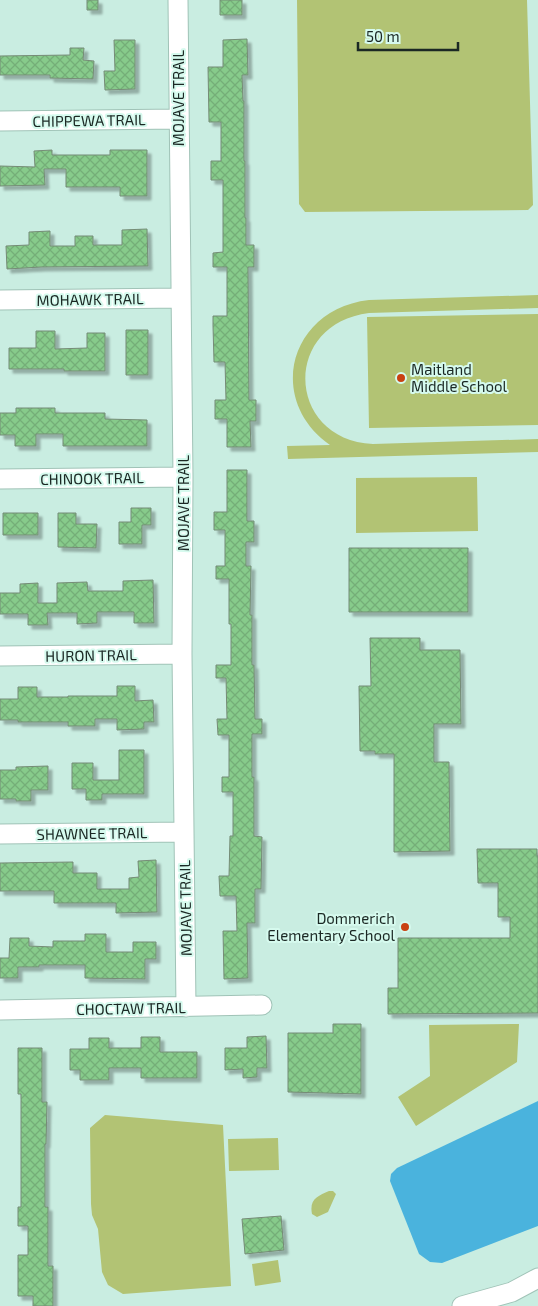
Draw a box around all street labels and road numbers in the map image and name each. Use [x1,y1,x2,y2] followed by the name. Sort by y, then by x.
[169,50,187,146] street label: MOJAVE TRAIL
[32,110,146,130] street label: CHIPPEWA TRAIL
[36,289,144,309] street label: MOHAWK TRAIL
[174,455,192,551] street label: MOJAVE TRAIL
[40,468,144,488] street label: CHINOOK TRAIL
[45,645,137,665] street label: HURON TRAIL
[36,823,148,843] street label: SHAWNEE TRAIL
[175,859,195,956] street label: MOJAVE TRAIL
[76,998,186,1018] street label: CHOCTAW TRAIL

